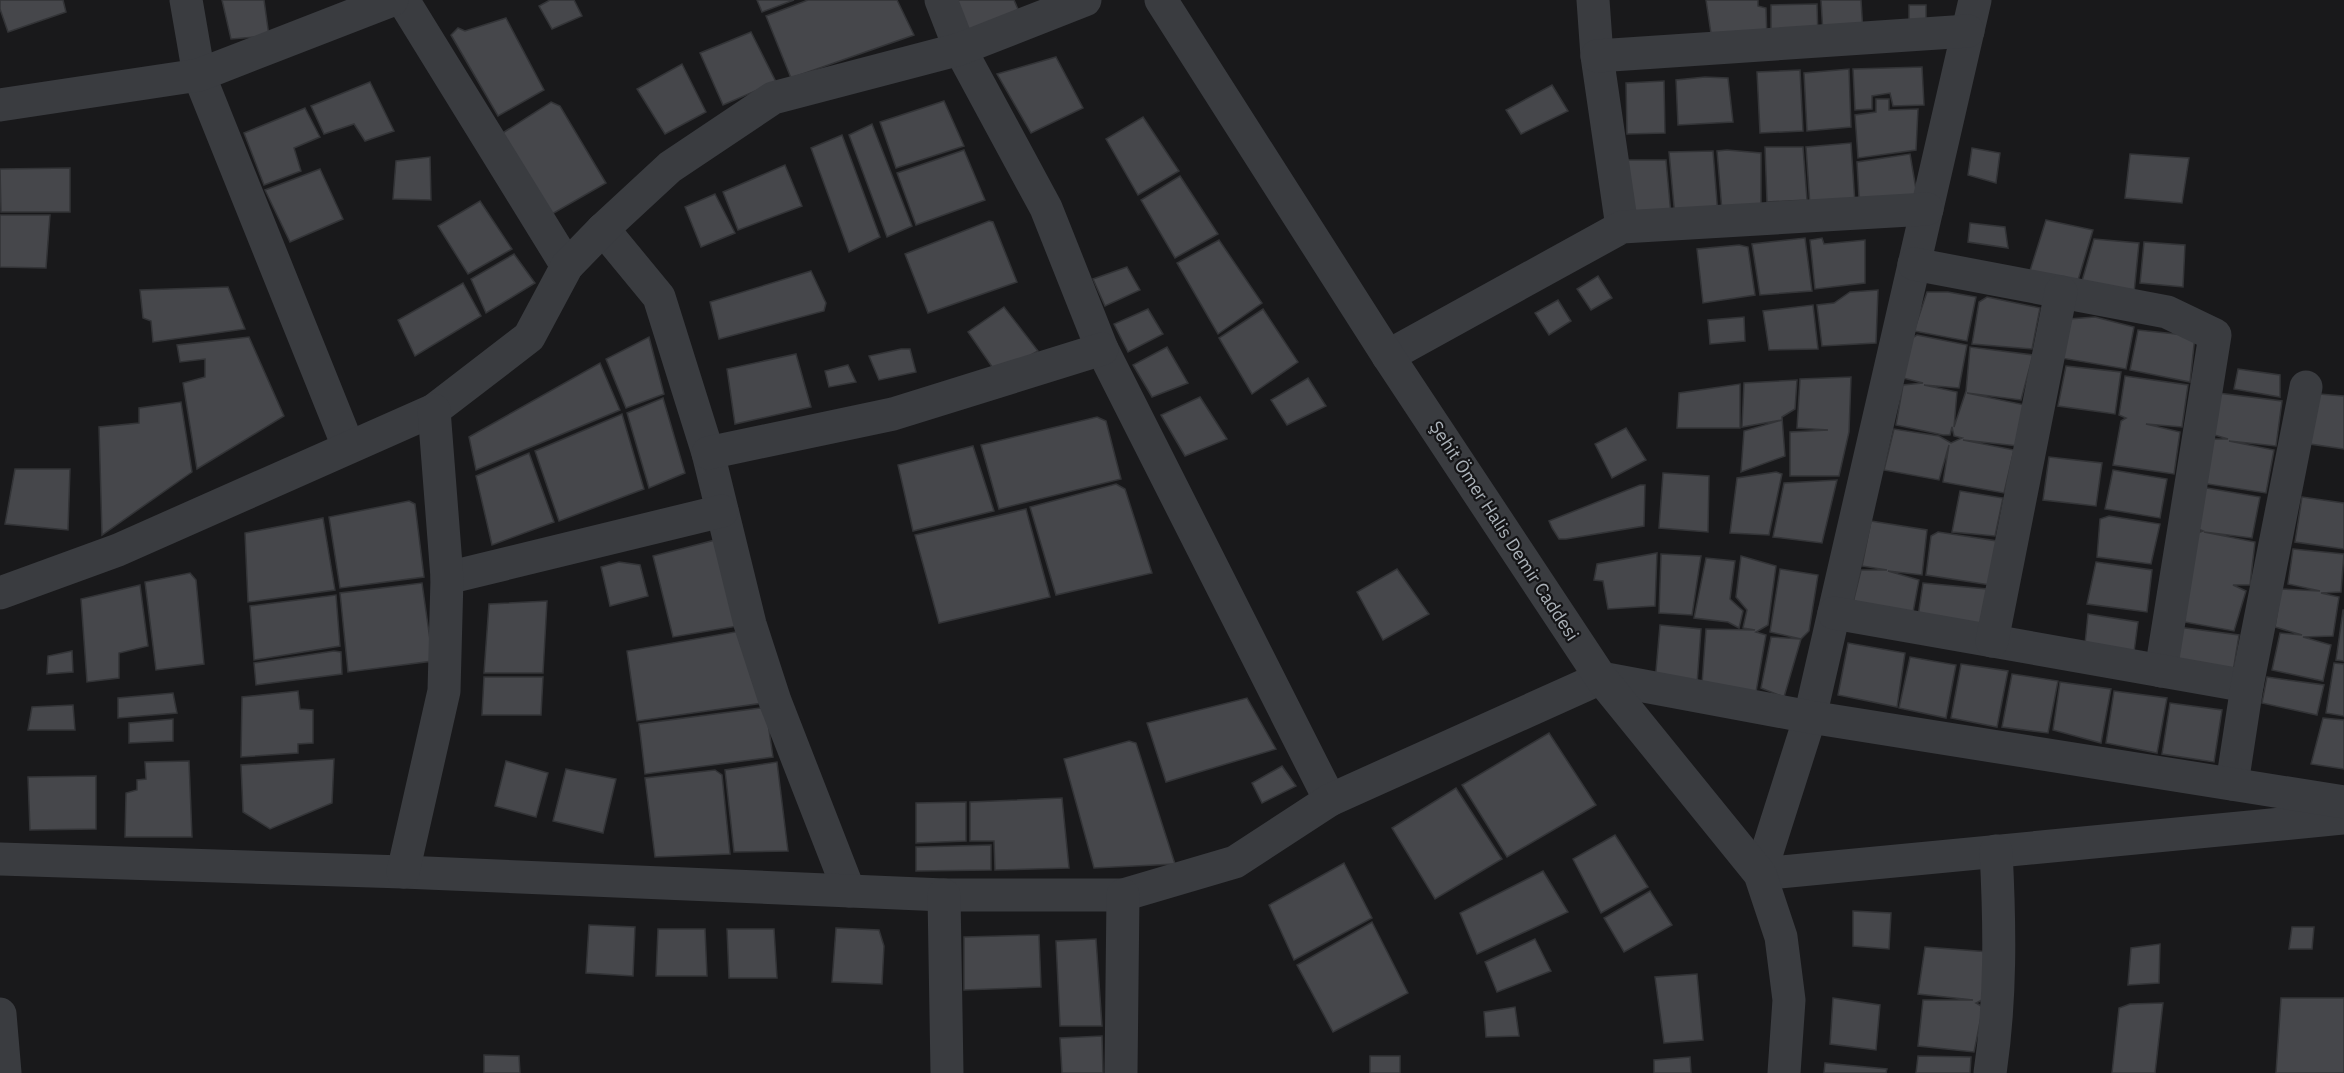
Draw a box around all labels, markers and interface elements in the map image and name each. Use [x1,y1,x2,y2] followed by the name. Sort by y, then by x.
[1425,417,1584,645] street label: Şehit Ömer Halis Demir Caddesi

